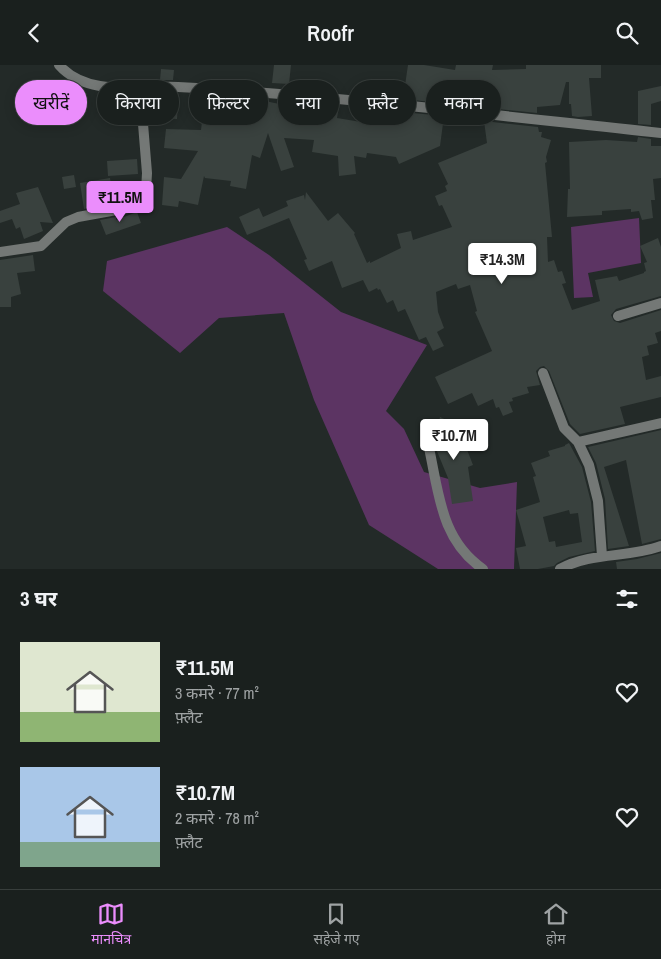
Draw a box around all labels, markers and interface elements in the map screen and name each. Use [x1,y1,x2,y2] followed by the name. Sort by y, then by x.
[307,18,354,48] text: Roofr
[20,19,48,47] icon: back
[613,19,641,47] icon: search
[15,80,87,125] chip: खरीदें
[97,80,179,125] chip: किराया
[189,80,268,125] chip: फ़िल्टर
[278,80,339,125] chip: नया
[349,80,416,125] chip: फ़्लैट
[426,80,501,125] chip: मकान
[79,181,161,223] pin: ₹11.5M
[97,186,143,208] text: ₹11.5M
[461,243,543,285] pin: ₹14.3M
[479,248,525,270] text: ₹14.3M
[413,419,495,461] pin: ₹10.7M
[431,424,477,446] text: ₹10.7M
[20,584,57,613] text: 3 घर
[613,585,641,613] icon: filters
[175,653,234,682] text: ₹11.5M
[60,662,120,722] icon: home
[613,678,641,706] icon: heart
[175,682,259,704] text: 3 कमरे · 77 m²
[175,706,203,728] text: फ़्लैट
[175,778,235,807] text: ₹10.7M
[60,787,120,847] icon: home
[613,803,641,831] icon: heart
[175,807,259,829] text: 2 कमरे · 78 m²
[175,831,203,853] text: फ़्लैट
[91,900,131,950] tab: मानचित्र
[313,900,360,950] tab: सहेजे गए
[542,900,570,950] tab: होम

